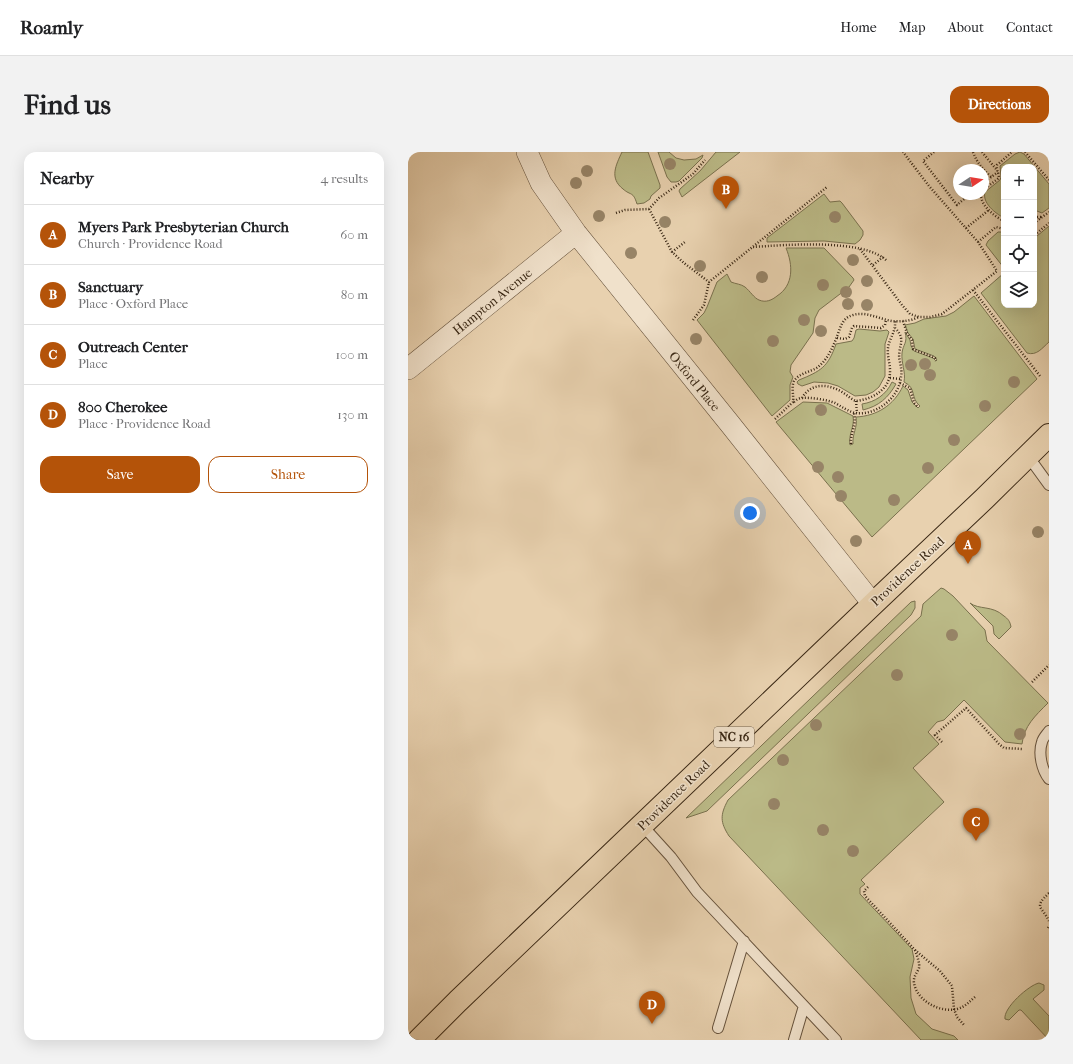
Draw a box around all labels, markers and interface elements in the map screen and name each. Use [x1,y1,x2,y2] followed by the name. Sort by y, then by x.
[20,17,83,39] text: Roamly
[840,19,877,36] text: Home
[899,19,926,36] text: Map
[948,19,984,36] text: About
[1006,19,1053,36] text: Contact
[950,86,1049,123] button: Directions
[24,88,111,121] text: Find us
[953,164,989,200] north arrow
[1001,164,1037,308] map controls
[1001,164,1037,200] button: +
[40,168,94,188] text: Nearby
[321,171,368,186] text: 4 results
[713,176,739,209] pin: B
[1001,200,1037,236] button: −
[78,218,289,236] text: Myers Park Presbyterian Church
[49,227,57,242] text: A
[340,227,368,242] text: 60 m
[78,236,223,251] text: Church · Providence Road
[1001,236,1037,272] button: locate
[450,264,535,338] street label: Hampton Avenue
[1001,272,1037,308] button: layers
[78,278,143,296] text: Sanctuary
[49,287,57,302] text: B
[341,287,368,302] text: 80 m
[78,296,188,311] text: Place · Oxford Place
[78,338,188,356] text: Outreach Center
[49,347,57,362] text: C
[335,347,368,362] text: 100 m
[666,348,724,415] street label: Oxford Place
[78,356,108,371] text: Place
[78,398,167,416] text: 800 Cherokee
[48,407,58,422] text: D
[337,407,368,422] text: 130 m
[78,416,211,431] text: Place · Providence Road
[40,456,200,493] button: Save
[208,456,368,493] button: Share
[740,503,760,523] your location
[955,531,981,564] pin: A
[868,533,948,609] street label: Providence Road
[714,727,754,747] road number: NC 16
[634,756,713,834] street label: Providence Road
[963,808,989,841] pin: C
[639,991,665,1024] pin: D

